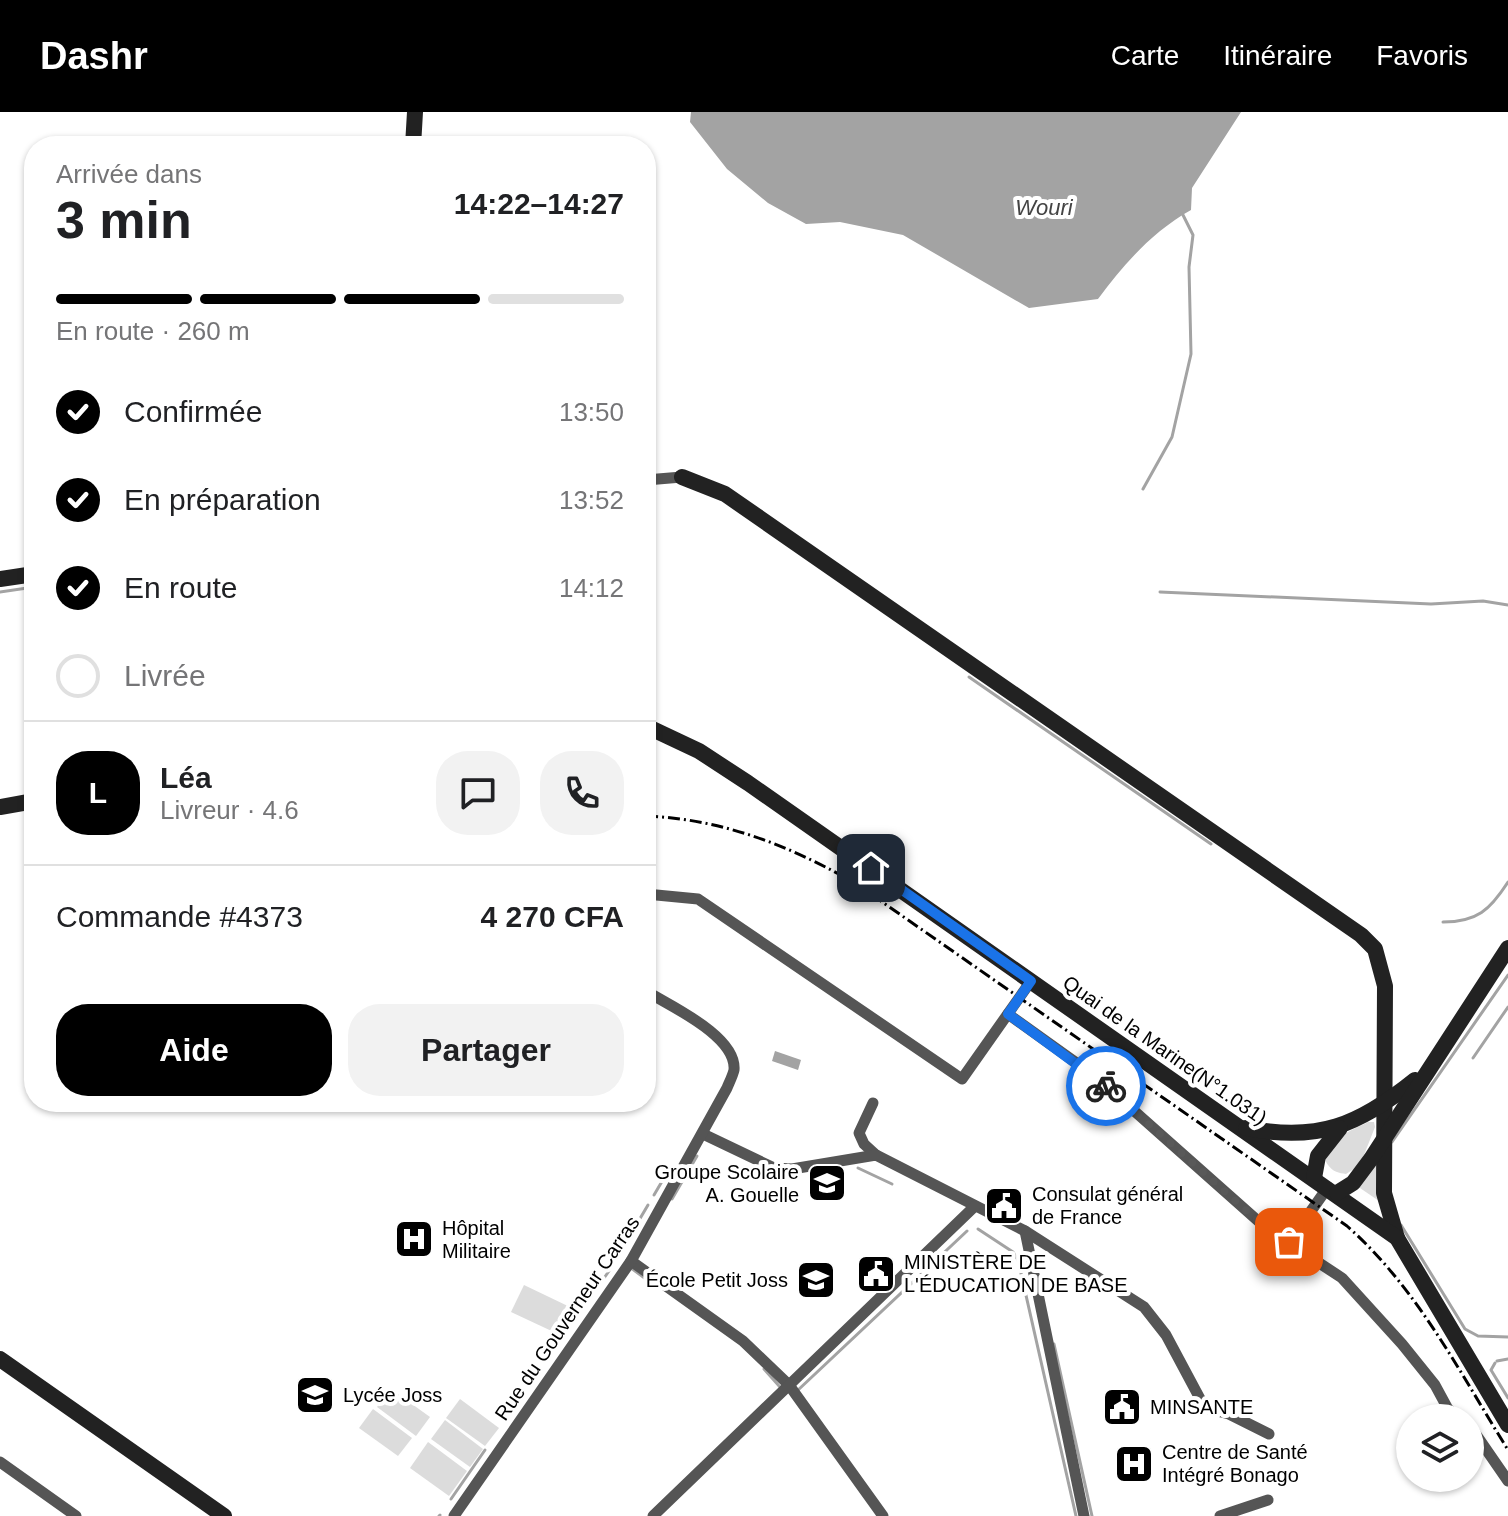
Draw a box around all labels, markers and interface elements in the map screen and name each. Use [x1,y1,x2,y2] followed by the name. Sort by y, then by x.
[40,35,148,77] text: Dashr
[1111,40,1179,71] text: Carte
[1223,40,1332,71] text: Itinéraire
[1376,40,1468,71] text: Favoris
[56,159,202,189] text: Arrivée dans
[454,187,624,220] text: 14:22–14:27
[56,191,192,249] text: 3 min
[1015,195,1074,220] water label: Wouri
[56,316,250,346] text: En route · 260 m
[56,390,100,434] icon: check
[124,395,262,428] text: Confirmée
[559,397,624,427] text: 13:50
[56,478,100,522] icon: check
[124,483,321,516] text: En préparation
[559,485,624,515] text: 13:52
[56,566,100,610] icon: check
[124,571,237,604] text: En route
[559,573,624,603] text: 14:12
[124,659,206,692] text: Livrée
[436,751,520,835] button: chat
[540,751,624,835] button: phone
[160,761,212,794] text: Léa
[89,776,107,809] text: L
[160,795,299,825] text: Livreur · 4.6
[837,834,905,902] pin
[849,846,893,890] icon: home
[56,900,303,933] text: Commande #4373
[481,900,624,933] text: 4 270 CFA
[1059,971,1271,1129] street label: Quai de la Marine(N°1.031)
[56,1004,332,1096] button: Aide
[348,1004,624,1096] button: Partager
[1066,1046,1146,1126] courier
[1084,1064,1128,1108] icon: bike
[654,1161,799,1206] place label: Groupe Scolaire A. Gouelle
[806,1162,848,1204] school or university icon: Groupe Scolaire A. Gouelle
[1032,1183,1183,1228] place label: Consulat général de France
[983,1185,1025,1227] public building icon: Consulat général de France
[1255,1208,1323,1276] pin
[490,1212,644,1424] street label: Rue du Gouverneur Carras
[442,1217,511,1262] place label: Hôpital Militaire
[393,1218,435,1260] hospital icon: Hôpital Militaire
[1267,1220,1311,1264] icon: bag
[904,1251,1128,1296] place label: MINISTÈRE DE L'ÉDUCATION DE BASE
[855,1253,897,1295] public building icon: MINISTÈRE DE L'ÉDUCATION DE BASE
[795,1259,837,1301] school or university icon: École Petit Joss
[646,1269,788,1291] place label: École Petit Joss
[294,1374,336,1416] school or university icon: Lycée Joss
[343,1384,442,1406] place label: Lycée Joss
[1101,1386,1143,1428] public building icon: MINSANTE
[1150,1396,1253,1418] place label: MINSANTE
[1396,1404,1484,1492] map controls
[1396,1404,1484,1492] button: layers
[1162,1441,1308,1486] place label: Centre de Santé Intégré Bonago
[1113,1443,1155,1485] hospital icon: Centre de Santé Intégré Bonago

